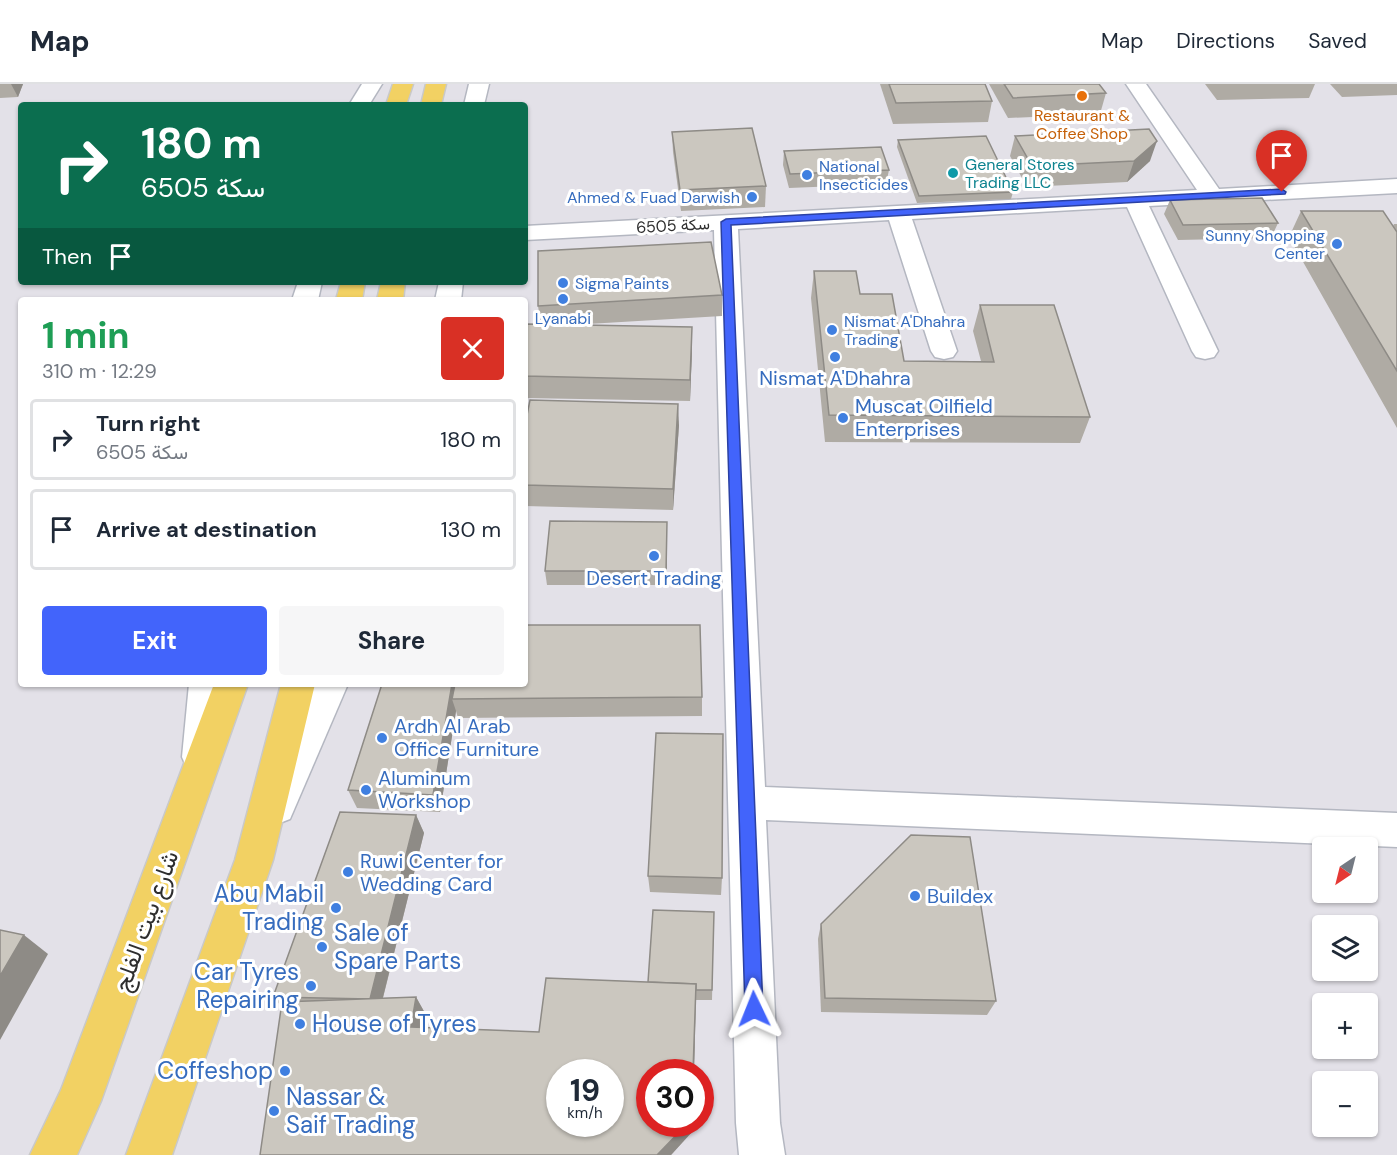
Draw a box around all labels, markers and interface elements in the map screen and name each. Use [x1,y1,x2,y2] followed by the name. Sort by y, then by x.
[30,23,90,60] text: Map
[1101,27,1143,55] text: Map
[1176,27,1275,55] text: Directions
[1308,27,1367,55] text: Saved
[1075,89,1089,103] marker: Restaurant & Coffee Shop
[1034,105,1130,144] place label: Restaurant & Coffee Shop
[141,116,262,171] text: 180 m
[42,126,120,204] icon: right
[1256,130,1307,192] pin
[1265,139,1298,172] icon: arrive
[965,154,1075,193] place label: General Stores Trading LLC
[819,156,908,195] place label: National Insecticides
[946,166,960,180] marker: General Stores Trading LLC
[800,168,814,182] marker: National Insecticides
[141,170,265,205] text: سكة 6505
[567,187,740,208] place label: Ahmed & Fuad Darwish
[745,190,759,204] marker: Ahmed & Fuad Darwish
[636,213,710,238] street label: سكة 6505
[1205,225,1325,264] place label: Sunny Shopping Center
[1330,237,1344,251] marker: Sunny Shopping Center
[104,240,137,273] icon: arrive
[42,242,92,271] text: Then
[575,273,669,294] place label: Sigma Paints
[556,276,570,290] marker: Sigma Paints
[556,292,570,306] marker: Lyanabi
[535,308,591,329] place label: Lyanabi
[844,311,965,350] place label: Nismat A'Dhahra Trading
[42,312,130,359] text: 1 min
[441,317,504,380] button: close
[825,323,839,337] marker: Nismat A'Dhahra Trading
[828,350,842,364] marker: Nismat A'Dhahra
[42,358,157,384] text: 310 m · 12:29
[759,365,911,391] place label: Nismat A'Dhahra
[855,393,993,442] place label: Muscat Oilfield Enterprises
[96,409,201,438] text: Turn right
[836,411,850,425] marker: Muscat Oilfield Enterprises
[45,423,78,456] icon: right
[440,425,501,454] text: 180 m
[96,439,188,465] text: سكة 6505
[45,513,78,546] icon: arrive
[96,515,317,544] text: Arrive at destination
[441,515,501,544] text: 130 m
[647,549,661,563] marker: Desert Trading
[586,565,722,591] place label: Desert Trading
[42,606,267,675] button: Exit
[279,606,504,675] button: Share
[394,713,539,762] place label: Ardh Al Arab Office Furniture
[375,731,389,745] marker: Ardh Al Arab Office Furniture
[378,765,471,814] place label: Aluminum Workshop
[359,783,373,797] marker: Aluminum Workshop
[1312,837,1378,903] north arrow
[1312,837,1378,1137] map controls
[106,846,187,996] street label: شارع بيت الفلج
[360,848,503,897] place label: Ruwi Center for Wedding Card
[341,865,355,879] marker: Ruwi Center for Wedding Card
[214,878,324,937] place label: Abu Mabil Trading
[927,883,993,909] place label: Buildex
[908,889,922,903] marker: Buildex
[329,901,343,915] marker: Abu Mabil Trading
[1312,915,1378,981] button: layers
[334,917,461,976] place label: Sale of Spare Parts
[315,940,329,954] marker: Sale of Spare Parts
[194,956,299,1015] place label: Car Tyres Repairing
[722,977,786,1041] position arrow
[304,979,318,993] marker: Car Tyres Repairing
[1312,993,1378,1059] button: +
[312,1008,477,1039] place label: House of Tyres
[293,1017,307,1031] marker: House of Tyres
[157,1055,273,1086] place label: Coffeshop
[636,1059,714,1137] speed limit sign: 30
[278,1064,292,1078] marker: Coffeshop
[570,1071,600,1110] text: 19
[1312,1071,1378,1137] button: −
[286,1081,415,1140] place label: Nassar & Saif Trading
[567,1103,603,1123] text: km/h
[267,1104,281,1118] marker: Nassar & Saif Trading

